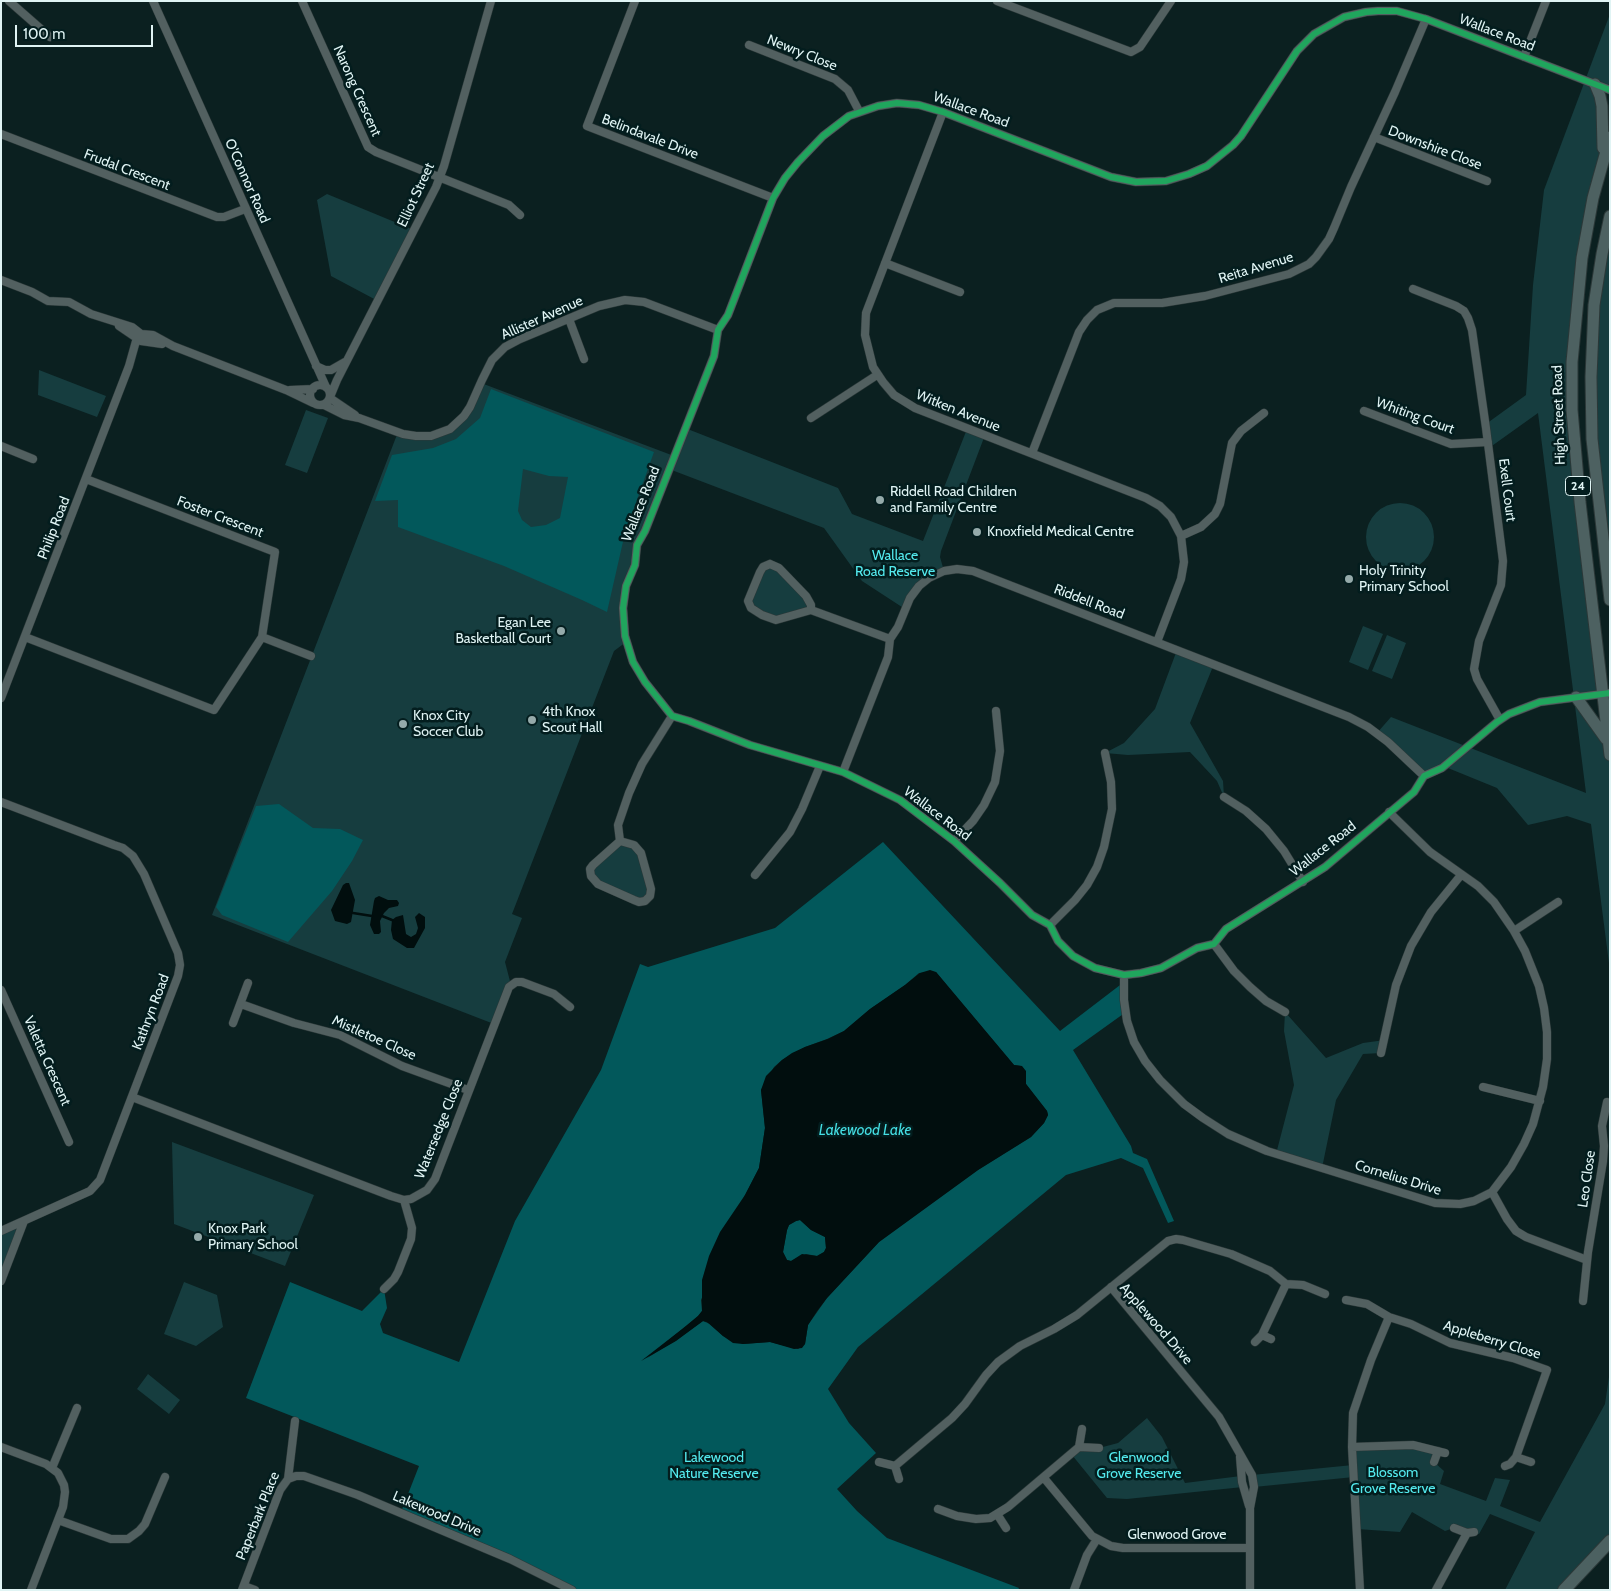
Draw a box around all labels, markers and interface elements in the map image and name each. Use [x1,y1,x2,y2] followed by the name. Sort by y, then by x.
[1457,11,1537,55] street label: Wallace Road
[18,15,155,47] scale bar
[23,25,65,43] text: 100 m
[764,31,840,75] street label: Newry Close
[329,43,385,139] street label: Narong Crescent
[931,88,1011,132] street label: Wallace Road
[599,111,701,163] street label: Belindavale Drive
[1386,122,1484,174] street label: Downshire Close
[221,136,273,226] street label: O'Connor Road
[82,146,172,194] street label: Frudal Crescent
[394,160,438,230] street label: Elliot Street
[1217,249,1295,287] street label: Reita Avenue
[499,292,585,344] street label: Allister Avenue
[1549,365,1569,465] street label: High Street Road
[913,386,1003,436] street label: Witken Avenue
[1374,394,1456,438] street label: Whiting Court
[1495,457,1519,523] street label: Exell Court
[618,464,664,544] street label: Wallace Road
[1566,476,1590,496] road number: 24
[890,484,1017,516] place label: Riddell Road Children and Family Centre
[174,493,266,541] street label: Foster Crescent
[34,494,74,562] street label: Philip Road
[874,494,886,506] marker: Riddell Road Children and Family Centre
[987,524,1134,540] place label: Knoxfield Medical Centre
[971,526,983,538] marker: Knoxfield Medical Centre
[855,548,935,580] park label: Wallace Road Reserve
[1359,563,1449,596] place label: Holy Trinity Primary School
[1343,573,1355,585] marker: Holy Trinity Primary School
[1051,581,1127,623] street label: Riddell Road
[455,615,551,648] place label: Egan Lee Basketball Court
[555,625,567,637] marker: Egan Lee Basketball Court
[542,704,602,736] place label: 4th Knox Scout Hall
[413,708,483,740] place label: Knox City Soccer Club
[526,714,538,726] marker: 4th Knox Scout Hall
[397,718,409,730] marker: Knox City Soccer Club
[900,783,974,845] street label: Wallace Road
[1286,818,1360,880] street label: Wallace Road
[129,972,173,1052] street label: Kathryn Road
[329,1012,419,1064] street label: Mistletoe Close
[20,1014,74,1108] street label: Valetta Crescent
[411,1077,467,1181] street label: Watersedge Close
[819,1122,911,1140] water label: Lakewood Lake
[1575,1149,1599,1209] street label: Leo Close
[1353,1157,1443,1199] street label: Cornelius Drive
[208,1221,298,1254] place label: Knox Park Primary School
[192,1231,204,1243] marker: Knox Park Primary School
[1116,1280,1196,1368] street label: Applewood Drive
[1441,1317,1543,1363] street label: Appleberry Close
[669,1450,759,1482] park label: Lakewood Nature Reserve
[1097,1450,1181,1482] park label: Glenwood Grove Reserve
[1351,1465,1435,1498] park label: Blossom Grove Reserve
[233,1469,283,1563] street label: Paperbark Place
[390,1488,484,1540] street label: Lakewood Drive
[1128,1527,1226,1543] street label: Glenwood Grove

